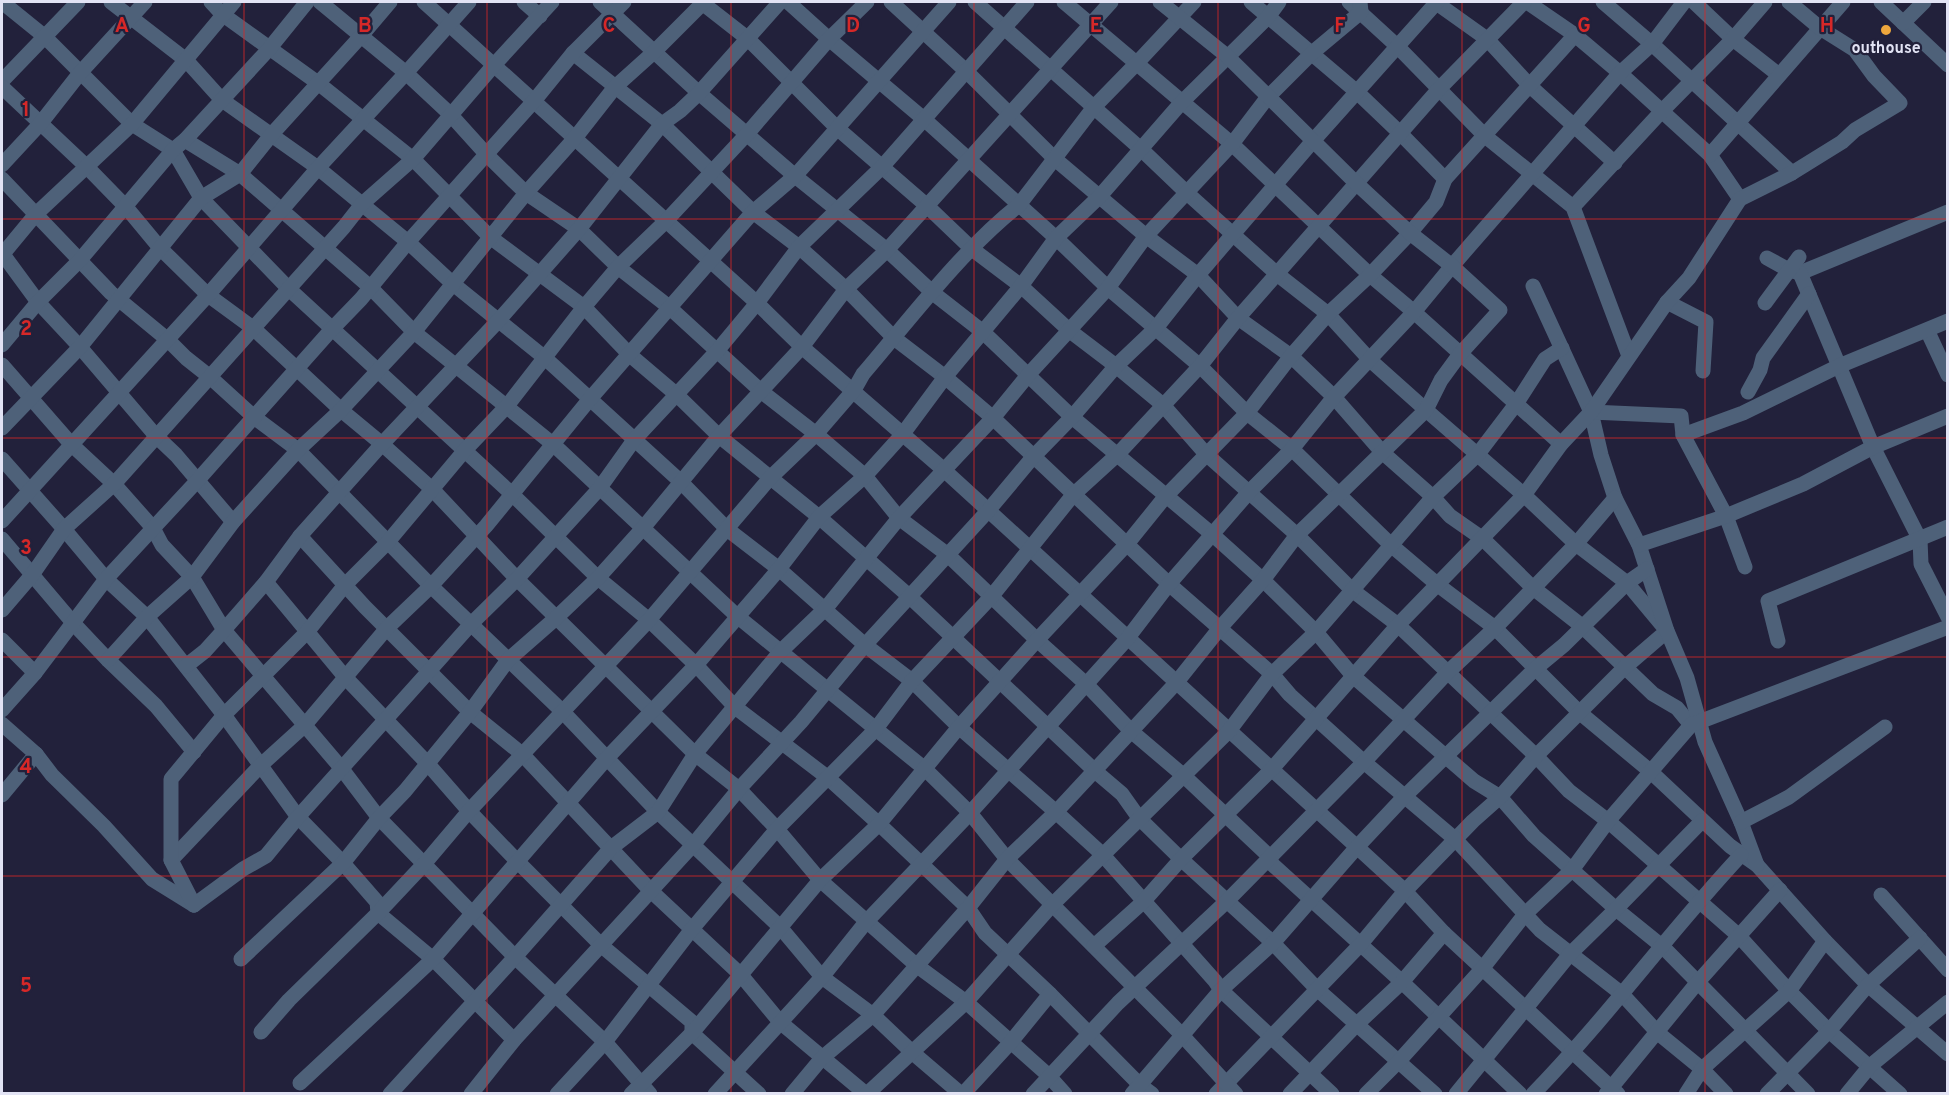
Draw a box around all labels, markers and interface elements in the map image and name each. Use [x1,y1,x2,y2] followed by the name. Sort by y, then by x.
[115,14,129,40] text: A
[358,14,372,40] text: B
[603,14,615,40] text: C
[846,14,860,40] text: D
[1090,14,1102,40] text: E
[1334,14,1346,40] text: F
[1577,14,1591,40] text: G
[1820,14,1834,40] text: H
[1879,23,1893,37] marker: outhouse
[1851,39,1921,59] place label: outhouse
[22,98,30,124] text: 1
[20,317,32,343] text: 2
[20,536,32,562] text: 3
[20,755,32,781] text: 4
[20,974,32,1000] text: 5

